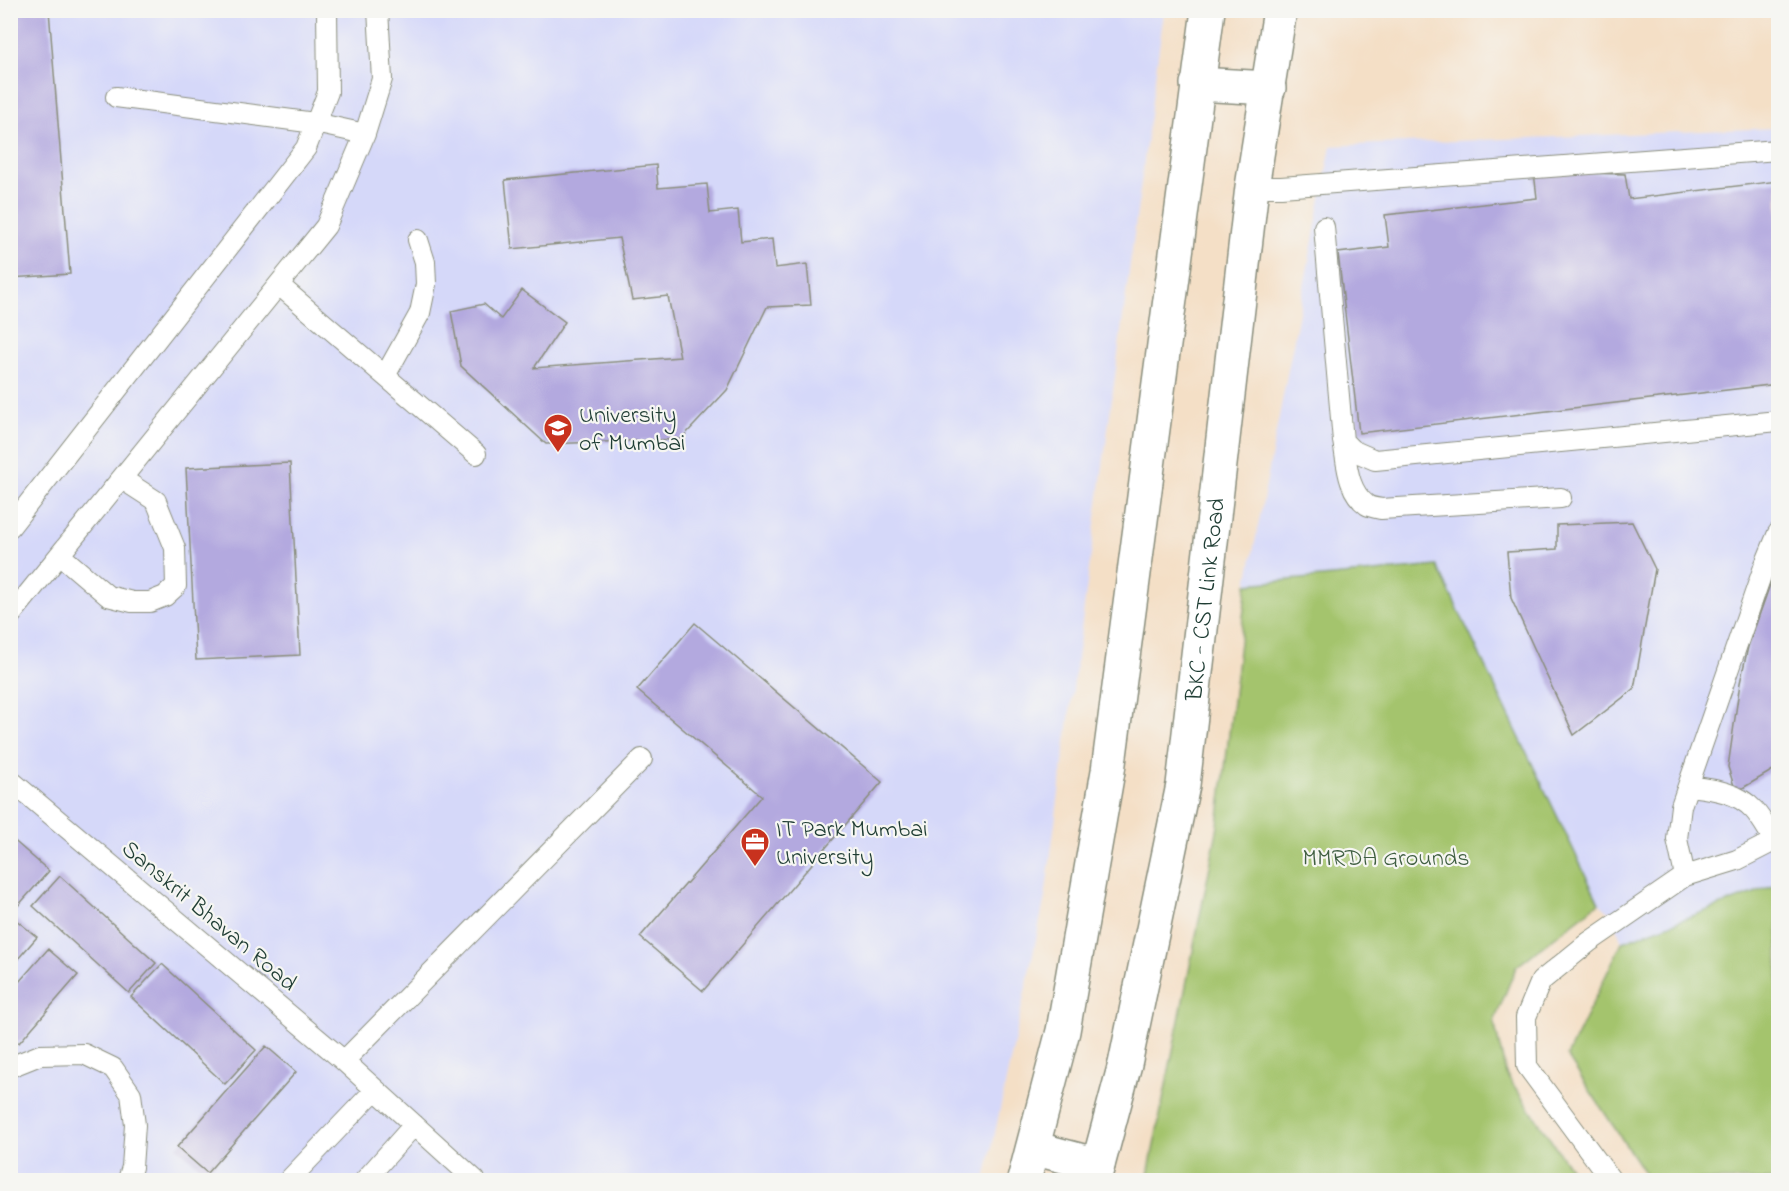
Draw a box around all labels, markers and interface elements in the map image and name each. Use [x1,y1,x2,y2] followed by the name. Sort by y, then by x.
[579,399,685,462] place label: University of Mumbai
[542,412,574,454] school or university icon: University of Mumbai
[1178,496,1236,704] street label: BKC - CST Link Road
[776,813,928,877] place label: IT Park Mumbai University
[739,826,771,868] office icon: IT Park Mumbai University
[113,833,304,1001] street label: Sanskrit Bhavan Road
[1303,842,1469,877] park label: MMRDA Grounds

